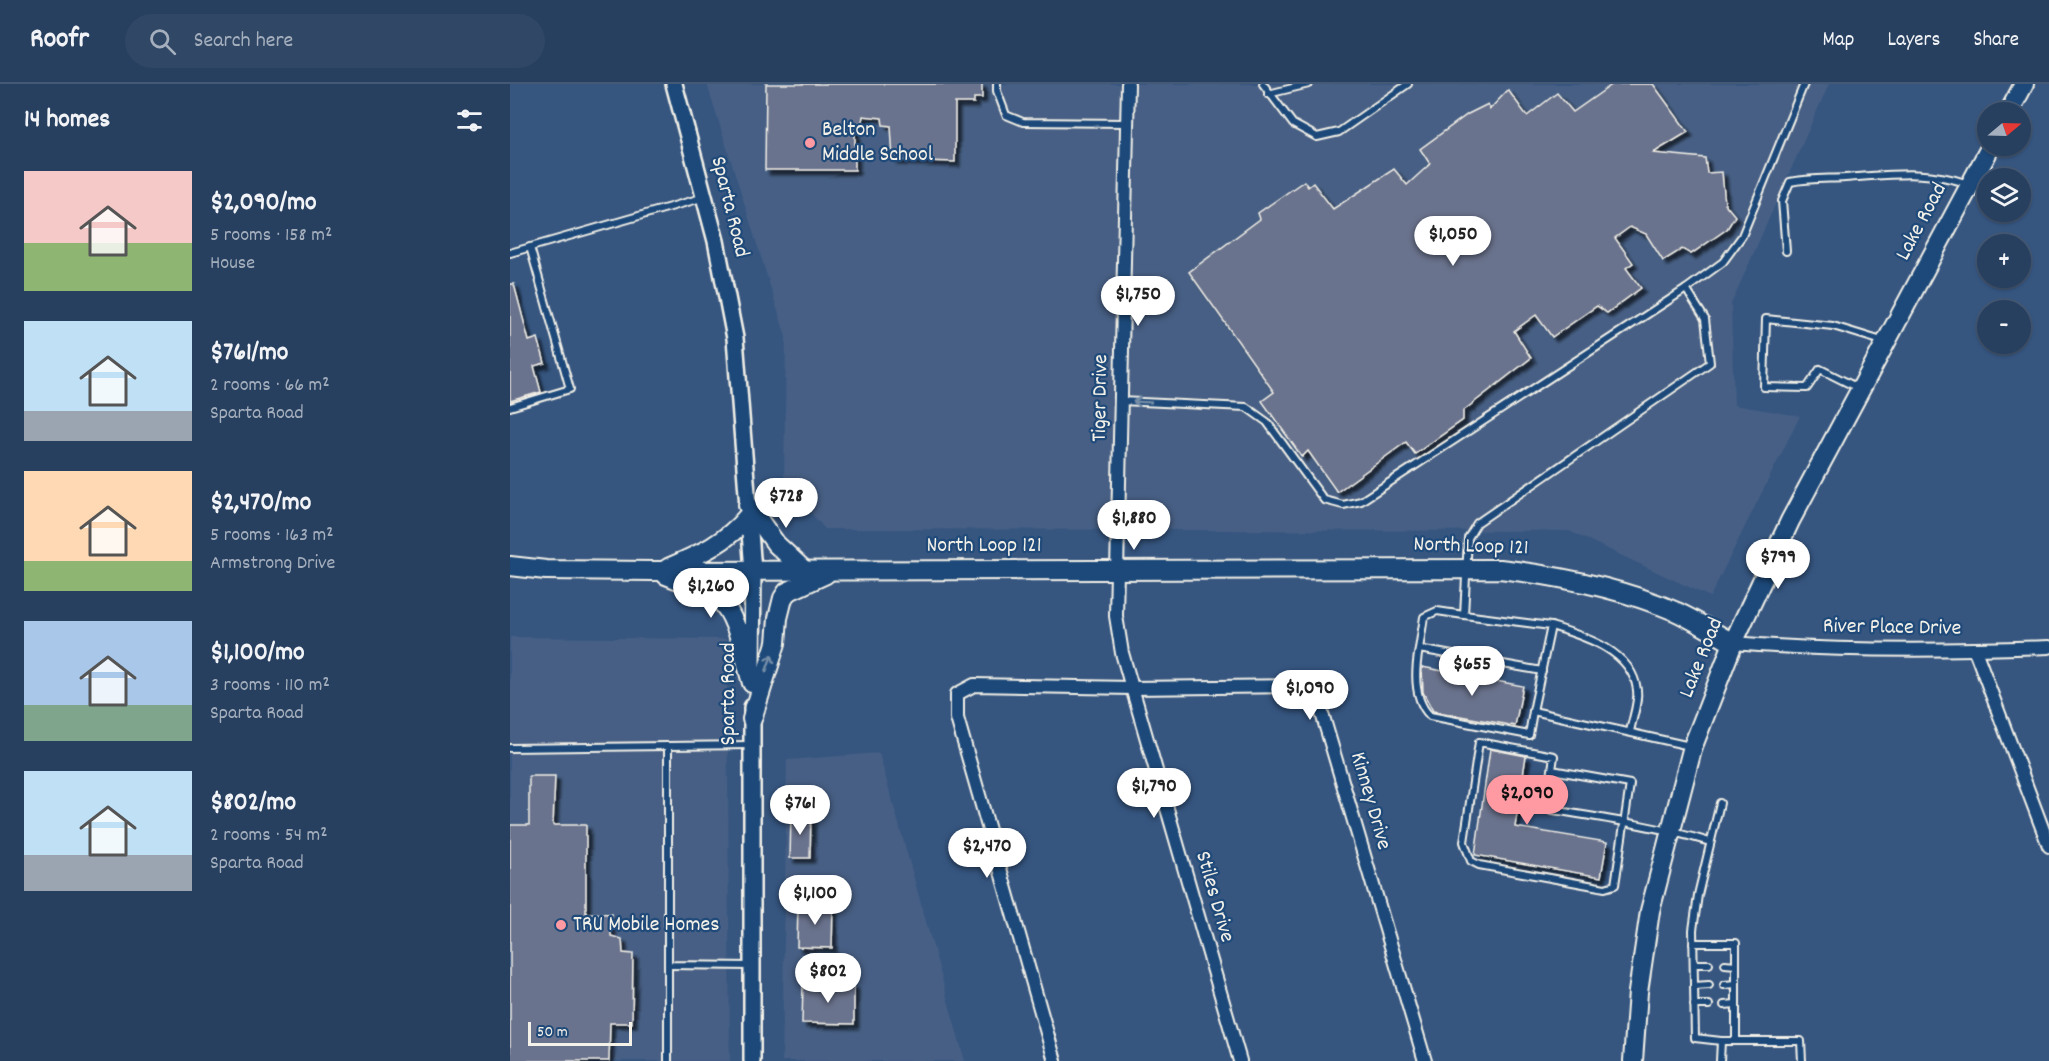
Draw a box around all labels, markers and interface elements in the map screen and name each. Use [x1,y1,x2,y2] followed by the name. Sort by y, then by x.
[125,14,545,68] search box
[30,21,89,61] text: Roofr
[146,25,179,58] icon: search
[194,26,293,57] text: Search here
[1823,26,1854,56] text: Map
[1887,26,1940,56] text: Layers
[1973,26,2019,56] text: Share
[24,102,110,139] text: 14 homes
[1977,102,2031,156] north arrow
[1977,102,2031,354] map controls
[453,104,486,137] icon: filters
[822,115,933,171] place label: Belton Middle School
[803,136,817,150] marker: Belton Middle School
[702,153,756,261] street label: Sparta Road
[1977,168,2031,222] button: layers
[1889,178,1955,266] street label: Lake Road
[210,185,317,222] text: $2,090/mo
[72,195,144,267] icon: home
[1404,216,1502,267] pin: $1,050
[1428,221,1478,249] text: $1,050
[210,222,332,250] text: 5 rooms · 158 m²
[1977,234,2031,288] button: +
[210,250,255,278] text: House
[1089,276,1187,327] pin: $1,750
[1115,281,1161,309] text: $1,750
[1977,300,2031,354] button: −
[210,335,288,372] text: $761/mo
[72,345,144,417] icon: home
[1085,354,1117,442] street label: Tiger Drive
[210,372,330,400] text: 2 rooms · 66 m²
[1133,397,1153,408] one-way arrow
[210,400,304,428] text: Sparta Road
[750,478,822,529] pin: $728
[769,483,803,511] text: $728
[210,485,311,522] text: $2,470/mo
[72,495,144,567] icon: home
[1085,500,1183,551] pin: $1,880
[1111,505,1157,533] text: $1,880
[210,522,334,550] text: 5 rooms · 163 m²
[1413,530,1529,564] street label: North Loop 121
[926,531,1042,562] street label: North Loop 121
[1742,539,1814,590] pin: $799
[1760,544,1796,572] text: $799
[210,550,335,578] text: Armstrong Drive
[662,568,760,619] pin: $1,260
[687,573,735,601] text: $1,260
[1823,611,1961,645] street label: River Place Drive
[1672,613,1732,703] street label: Lake Road
[210,635,305,672] text: $1,100/mo
[714,643,745,745] street label: Sparta Road
[72,645,144,717] icon: home
[1436,646,1508,697] pin: $655
[1453,651,1491,679] text: $655
[765,654,776,673] one-way arrow
[1261,670,1359,721] pin: $1,090
[210,672,330,700] text: 3 rooms · 110 m²
[1285,675,1335,703] text: $1,090
[210,700,304,728] text: Sparta Road
[1341,748,1399,854] street label: Kinney Drive
[1105,768,1203,819] pin: $1,790
[1131,773,1177,801] text: $1,790
[1478,775,1576,826] pin: $2,090
[1500,780,1554,808] text: $2,090
[210,785,296,822] text: $802/mo
[764,785,836,836] pin: $761
[784,790,816,818] text: $761
[72,795,144,867] icon: home
[210,822,328,850] text: 2 rooms · 54 m²
[938,828,1036,879] pin: $2,470
[962,833,1012,861] text: $2,470
[1186,848,1242,946] street label: Stiles Drive
[210,850,304,878] text: Sparta Road
[766,875,864,926] pin: $1,100
[793,880,837,908] text: $1,100
[573,910,719,941] place label: TRU Mobile Homes
[554,918,568,932] marker: TRU Mobile Homes
[792,953,864,1004] pin: $802
[809,958,847,986] text: $802
[528,1019,632,1046] scale bar
[537,1021,568,1044] text: 50 m

